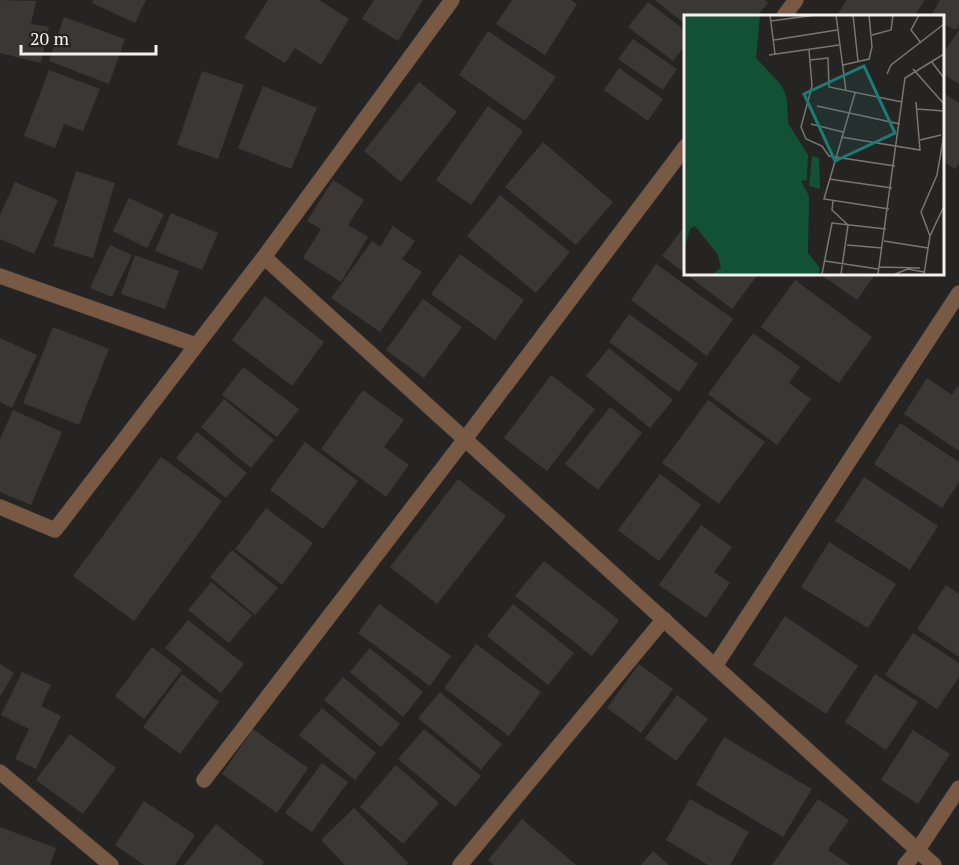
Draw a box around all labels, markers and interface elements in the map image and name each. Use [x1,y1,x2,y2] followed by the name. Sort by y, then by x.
[684,15,944,274] inset map
[21,18,156,56] scale bar
[30,26,70,50] text: 20 m

